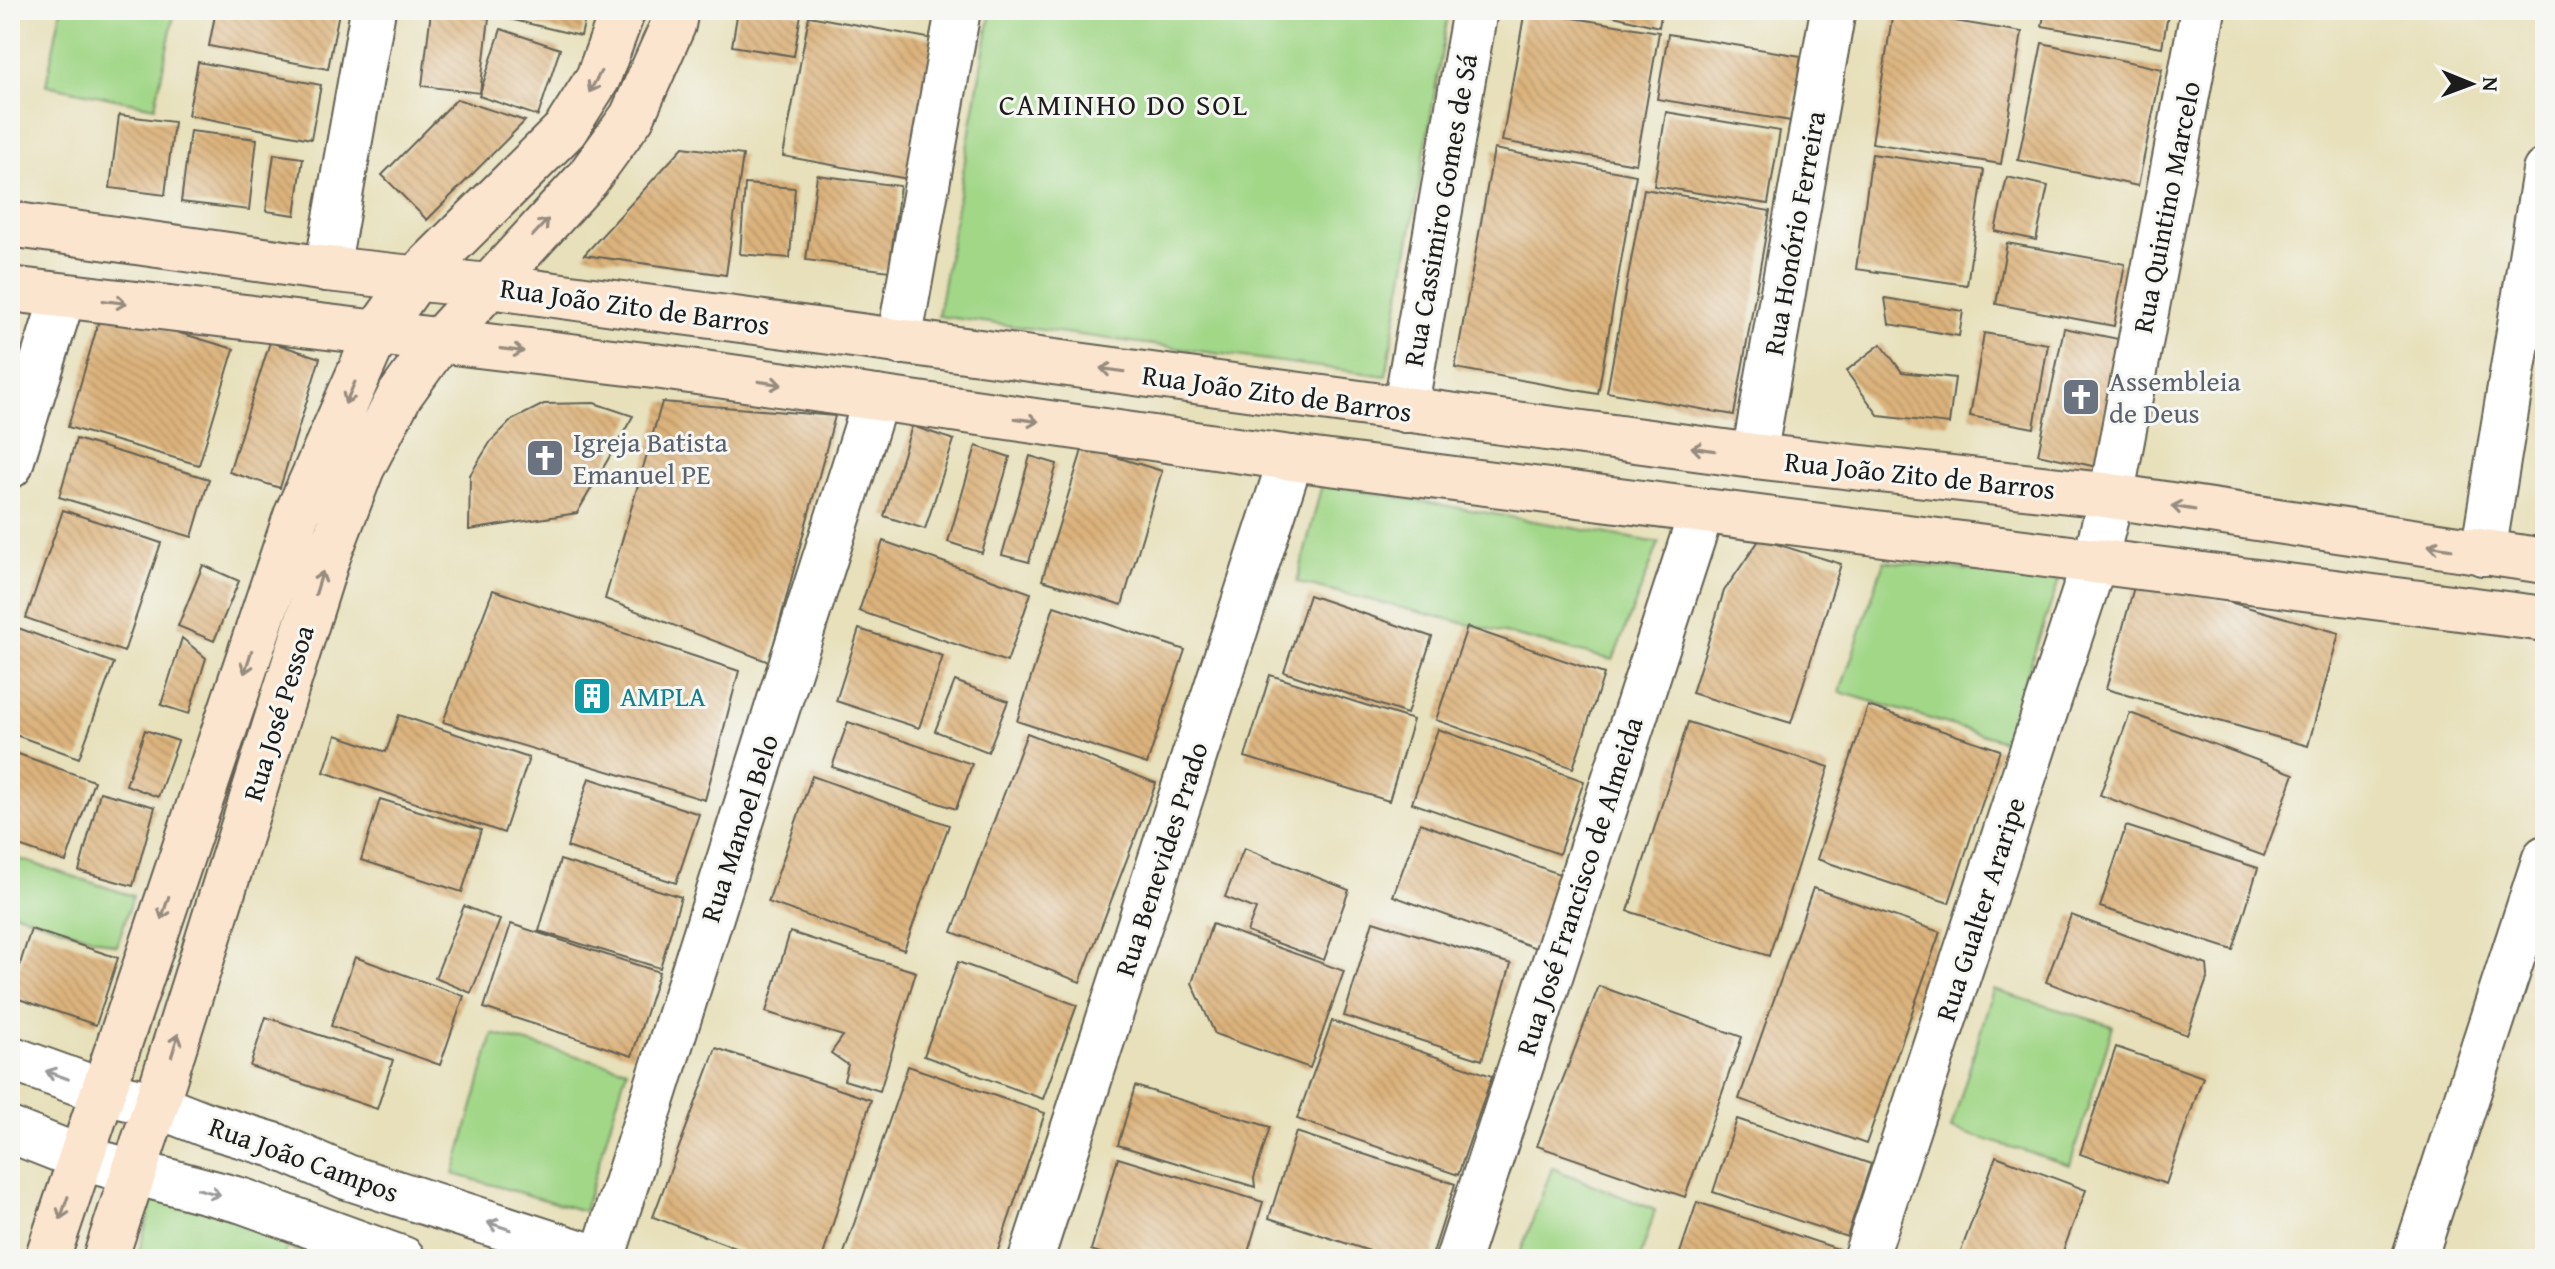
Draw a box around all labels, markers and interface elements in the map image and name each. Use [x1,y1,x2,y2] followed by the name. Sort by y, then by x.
[2431,44,2511,124] north arrow
[1392,50,1487,369] street label: Rua Cassimiro Gomes de Sá
[586,70,602,93] one-way arrow
[2475,77,2507,92] text: N
[2121,78,2210,336] street label: Rua Quintino Marcelo
[999,82,1249,126] district label: CAMINHO DO SOL
[1752,107,1835,358] street label: Rua Honório Ferreira
[531,218,550,238] one-way arrow
[498,266,773,345] street label: Rua João Zito de Barros
[101,295,128,310] one-way arrow
[498,342,525,357] one-way arrow
[1140,353,1415,432] street label: Rua João Zito de Barros
[2109,360,2242,433] place label: Assembleia de Deus
[1099,363,1126,378] one-way arrow
[757,376,782,391] one-way arrow
[2060,376,2102,418] church icon: Assembleia de Deus
[342,380,357,405] one-way arrow
[1014,413,1040,428] one-way arrow
[573,421,729,494] place label: Igreja Batista Emanuel PE
[524,437,566,479] church icon: Igreja Batista Emanuel PE
[1783,440,2057,509] street label: Rua João Zito de Barros
[1690,441,1716,456] one-way arrow
[2171,500,2196,515] one-way arrow
[2428,539,2453,554] one-way arrow
[312,571,327,597] one-way arrow
[231,619,324,806] street label: Rua José Pessoa
[239,649,254,674] one-way arrow
[571,675,613,717] building icon: AMPLA
[620,675,706,716] place label: AMPLA
[1504,711,1653,1060] street label: Rua José Francisco de Almeida
[689,729,788,927] street label: Rua Manoel Belo
[1103,736,1218,981] street label: Rua Benevides Prado
[1924,792,2035,1026] street label: Rua Gualter Araripe
[157,896,172,921] one-way arrow
[168,1033,183,1058] one-way arrow
[45,1066,70,1081] one-way arrow
[204,1105,405,1212] street label: Rua João Campos
[196,1185,222,1200] one-way arrow
[55,1196,70,1221] one-way arrow
[487,1218,512,1232] one-way arrow

